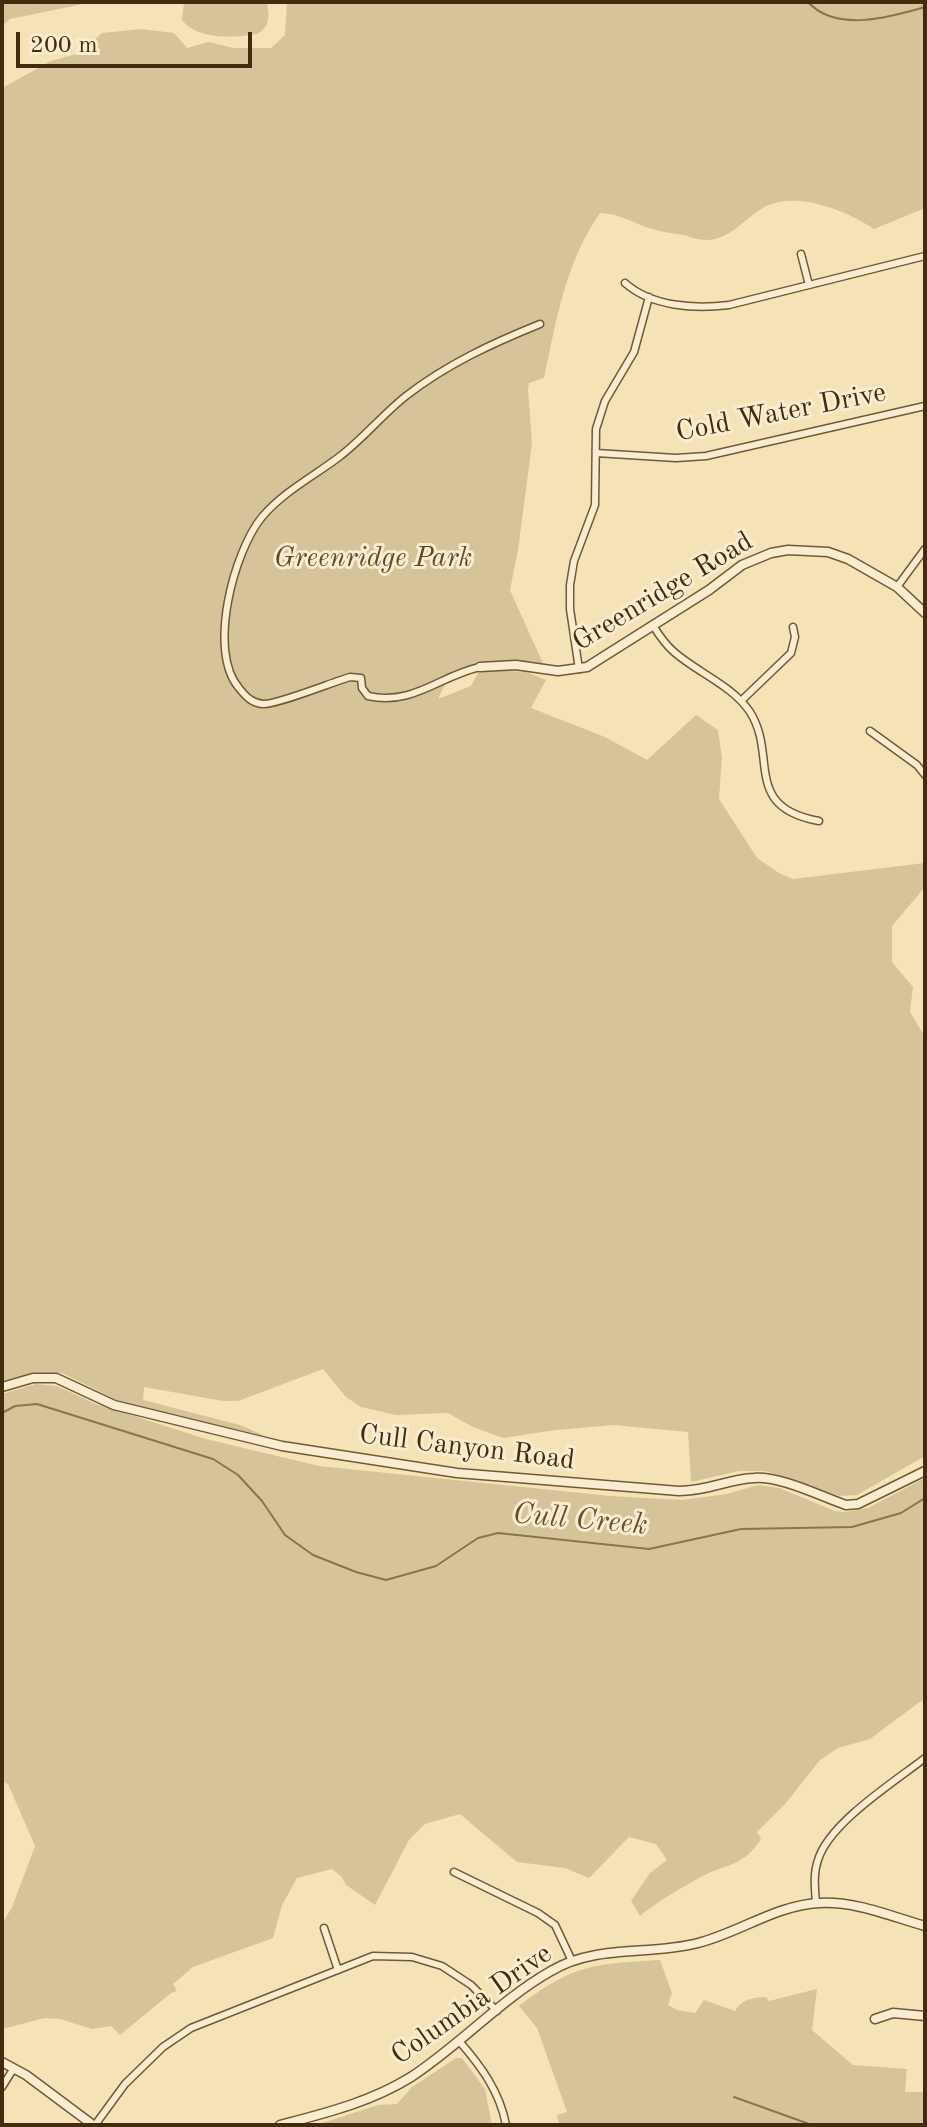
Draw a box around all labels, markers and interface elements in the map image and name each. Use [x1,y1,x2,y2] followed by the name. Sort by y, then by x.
[20,16,256,66] scale bar
[30,34,98,58] text: 200 m
[673,376,889,450] street label: Cold Water Drive
[567,525,759,659] street label: Greenridge Road
[274,542,472,576] park label: Greenridge Park
[357,1418,577,1478] street label: Cull Canyon Road
[511,1496,649,1544] water label: Cull Creek
[385,1937,559,2073] street label: Columbia Drive

